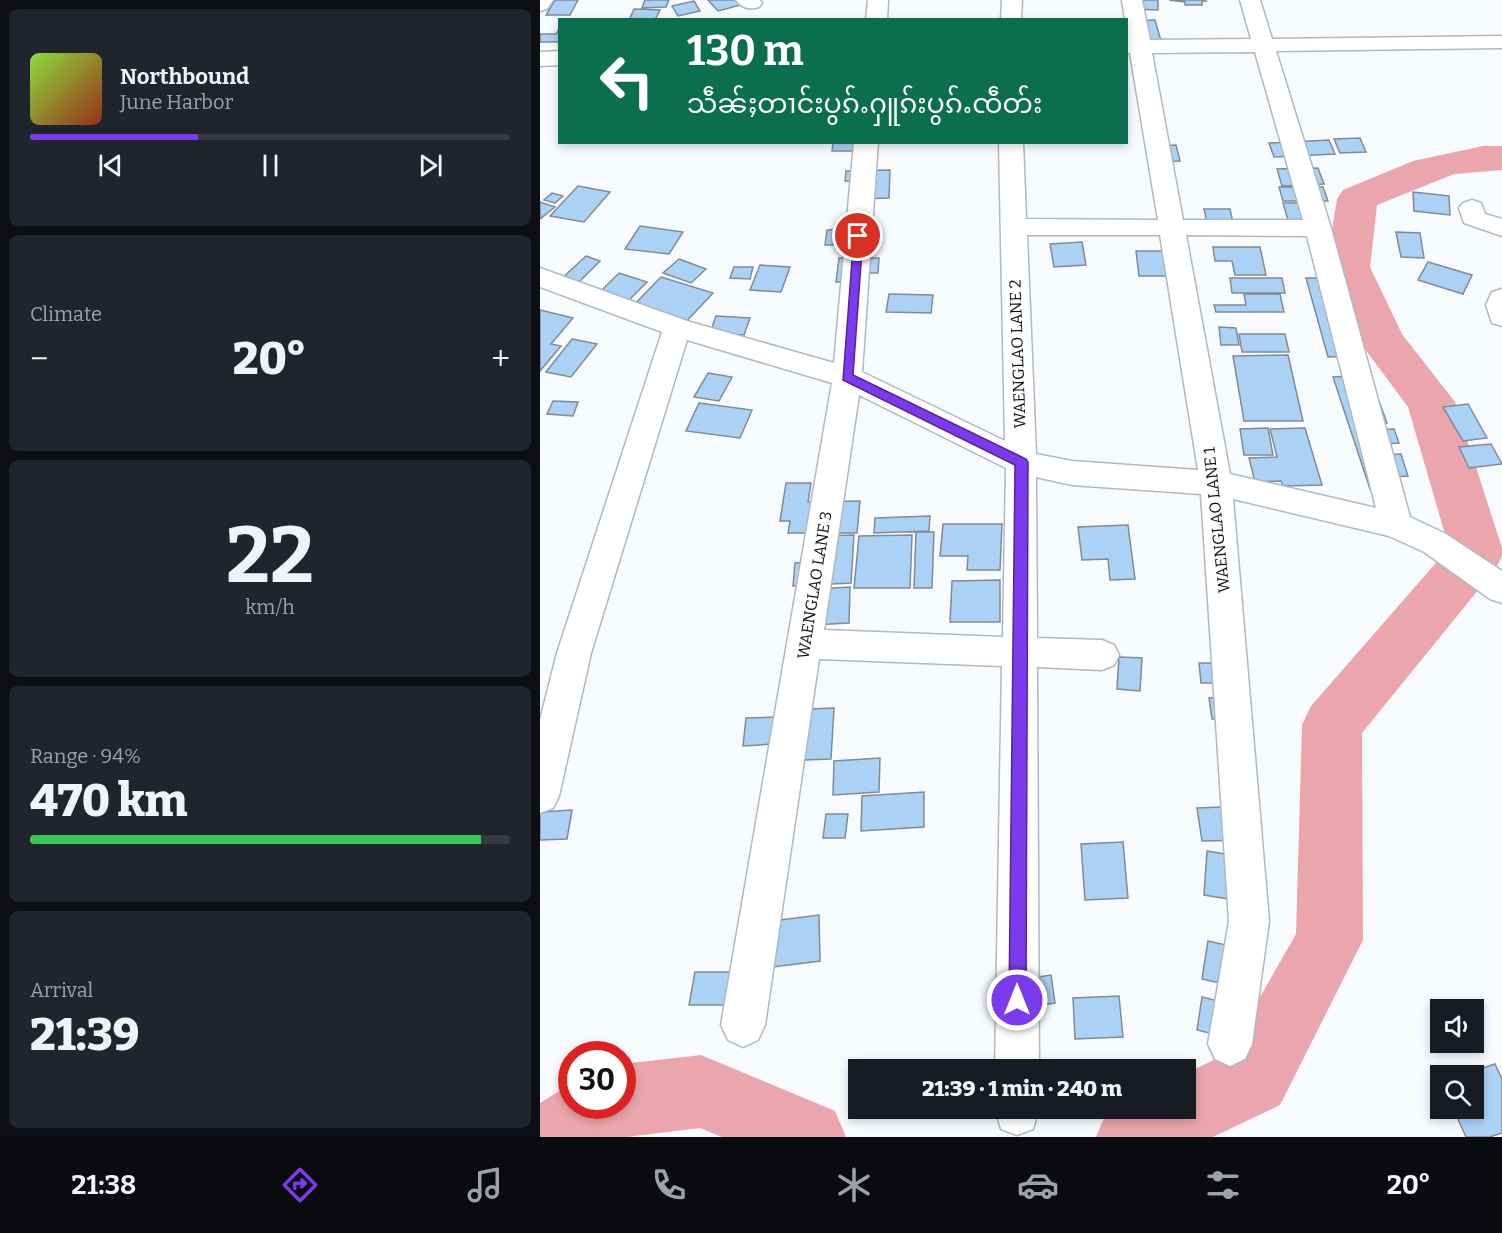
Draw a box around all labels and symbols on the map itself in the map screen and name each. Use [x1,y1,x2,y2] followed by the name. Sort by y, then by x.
[832,210,883,261] pin
[1005,279,1030,429] street label: WAENGLAO LANE 2
[1199,446,1234,594] street label: WAENGLAO LANE 1
[793,510,836,660] street label: WAENGLAO LANE 3
[985,968,1049,1032] position arrow
[558,1041,636,1119] speed limit sign: 30

